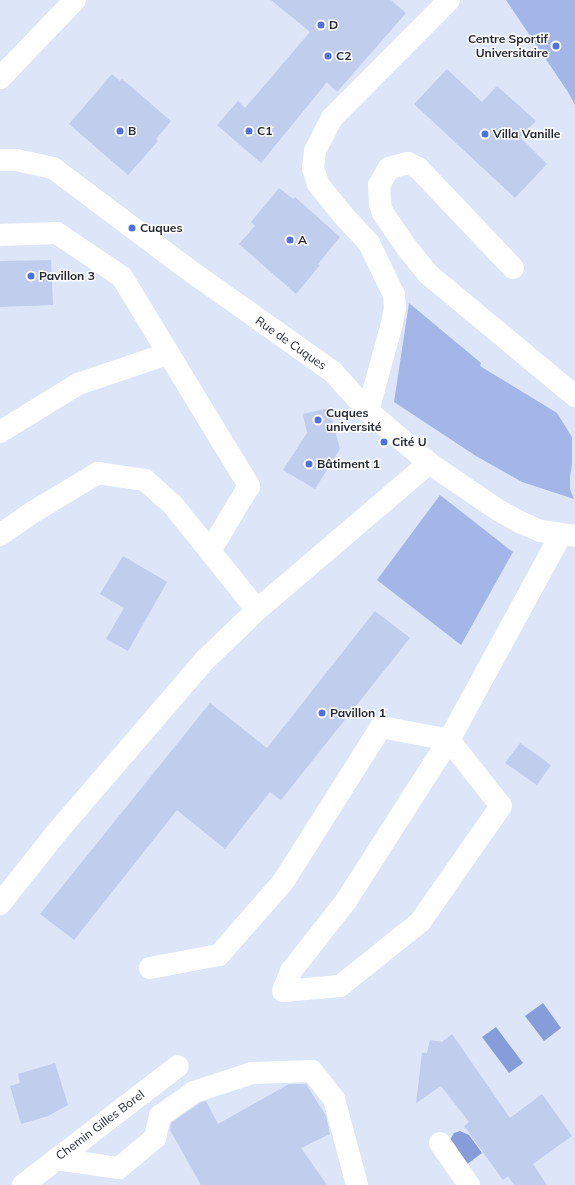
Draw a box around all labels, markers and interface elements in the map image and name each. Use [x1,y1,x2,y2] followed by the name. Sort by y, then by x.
[329,18,338,32] place label: D
[316,20,326,30] marker: D
[468,32,548,60] place label: Centre Sportif Universitaire
[551,41,561,51] marker: Centre Sportif Universitaire
[336,49,351,63] place label: C2
[323,51,333,61] marker: C2
[128,124,136,138] place label: B
[257,124,272,138] place label: C1
[115,126,125,136] marker: B
[244,126,254,136] marker: C1
[493,127,560,141] place label: Villa Vanille
[480,129,490,139] marker: Villa Vanille
[140,221,182,235] place label: Cuques
[127,223,137,233] marker: Cuques
[298,233,307,247] place label: A
[285,235,295,245] marker: A
[39,269,95,283] place label: Pavillon 3
[26,271,36,281] marker: Pavillon 3
[253,313,329,373] street label: Rue de Cuques
[326,406,381,434] place label: Cuques université
[313,415,323,425] marker: Cuques université
[392,435,427,449] place label: Cité U
[379,437,389,447] marker: Cité U
[317,457,380,471] place label: Bâtiment 1
[304,459,314,469] marker: Bâtiment 1
[330,706,386,720] place label: Pavillon 1
[317,708,327,718] marker: Pavillon 1
[53,1087,147,1163] street label: Chemin Gilles Borel

